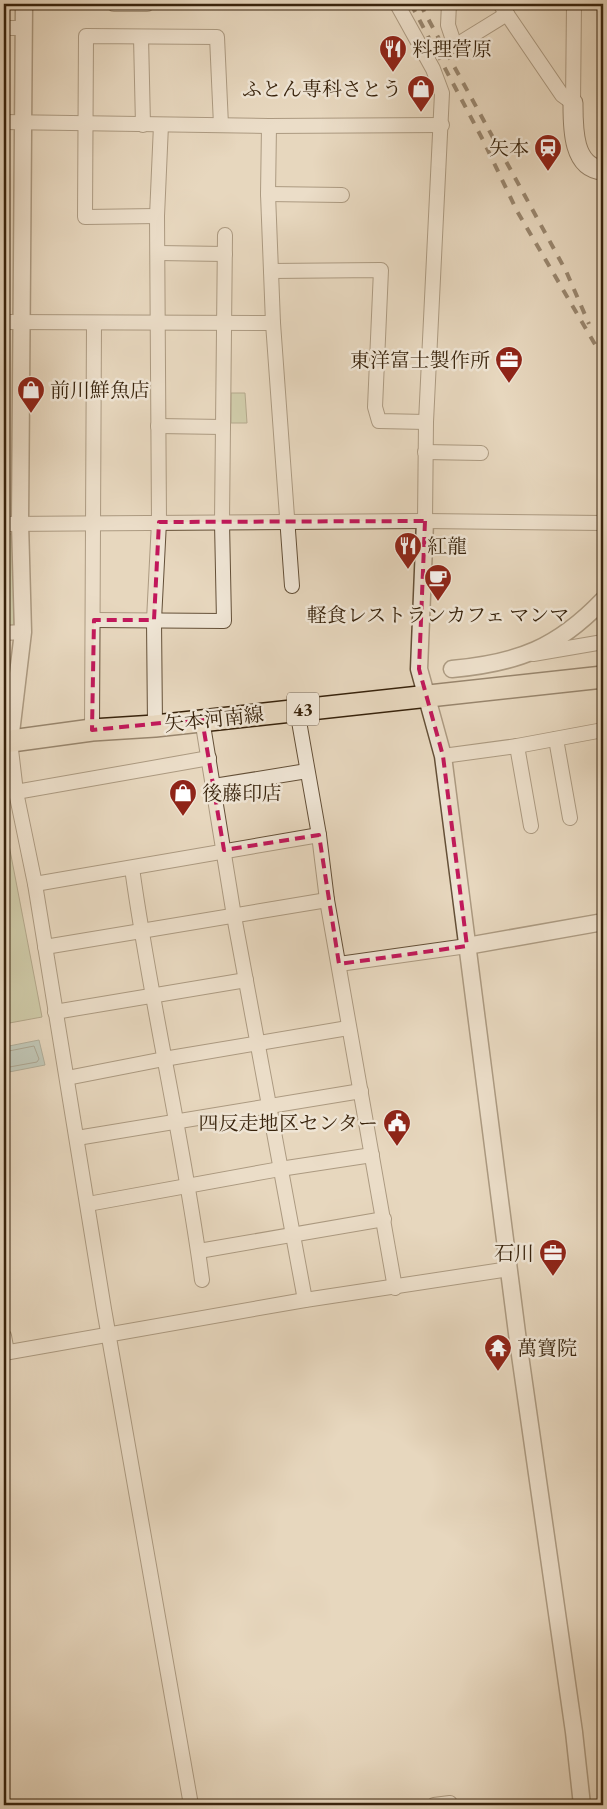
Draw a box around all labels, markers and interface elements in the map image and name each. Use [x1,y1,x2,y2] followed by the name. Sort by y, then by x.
[378,34,408,73] restaurant icon: 料理菅原
[412,36,492,62] place label: 料理菅原
[406,74,436,113] shop icon: ふとん専科さとう
[242,76,402,102] place label: ふとん専科さとう
[533,133,563,172] station icon: 矢本
[489,135,529,161] place label: 矢本
[494,345,524,384] office icon: 東洋富士製作所
[350,347,490,373] place label: 東洋富士製作所
[16,375,46,414] shop icon: 前川鮮魚店
[50,377,150,403] place label: 前川鮮魚店
[393,531,423,570] restaurant icon: 紅龍
[427,533,467,559] place label: 紅龍
[423,563,453,602] cafe icon: 軽食レストランカフェ マンマ
[307,602,569,628] place label: 軽食レストランカフェ マンマ
[287,692,319,726] road number: 43
[163,701,265,737] street label: 矢本河南線
[168,778,198,817] shop icon: 後藤印店
[202,780,282,806] place label: 後藤印店
[382,1108,412,1147] public building icon: 四反走地区センター
[199,1110,378,1136] place label: 四反走地区センター
[538,1238,568,1277] office icon: 石川
[494,1240,534,1266] place label: 石川
[483,1333,513,1372] temple icon: 萬寶院
[517,1335,577,1361] place label: 萬寶院

